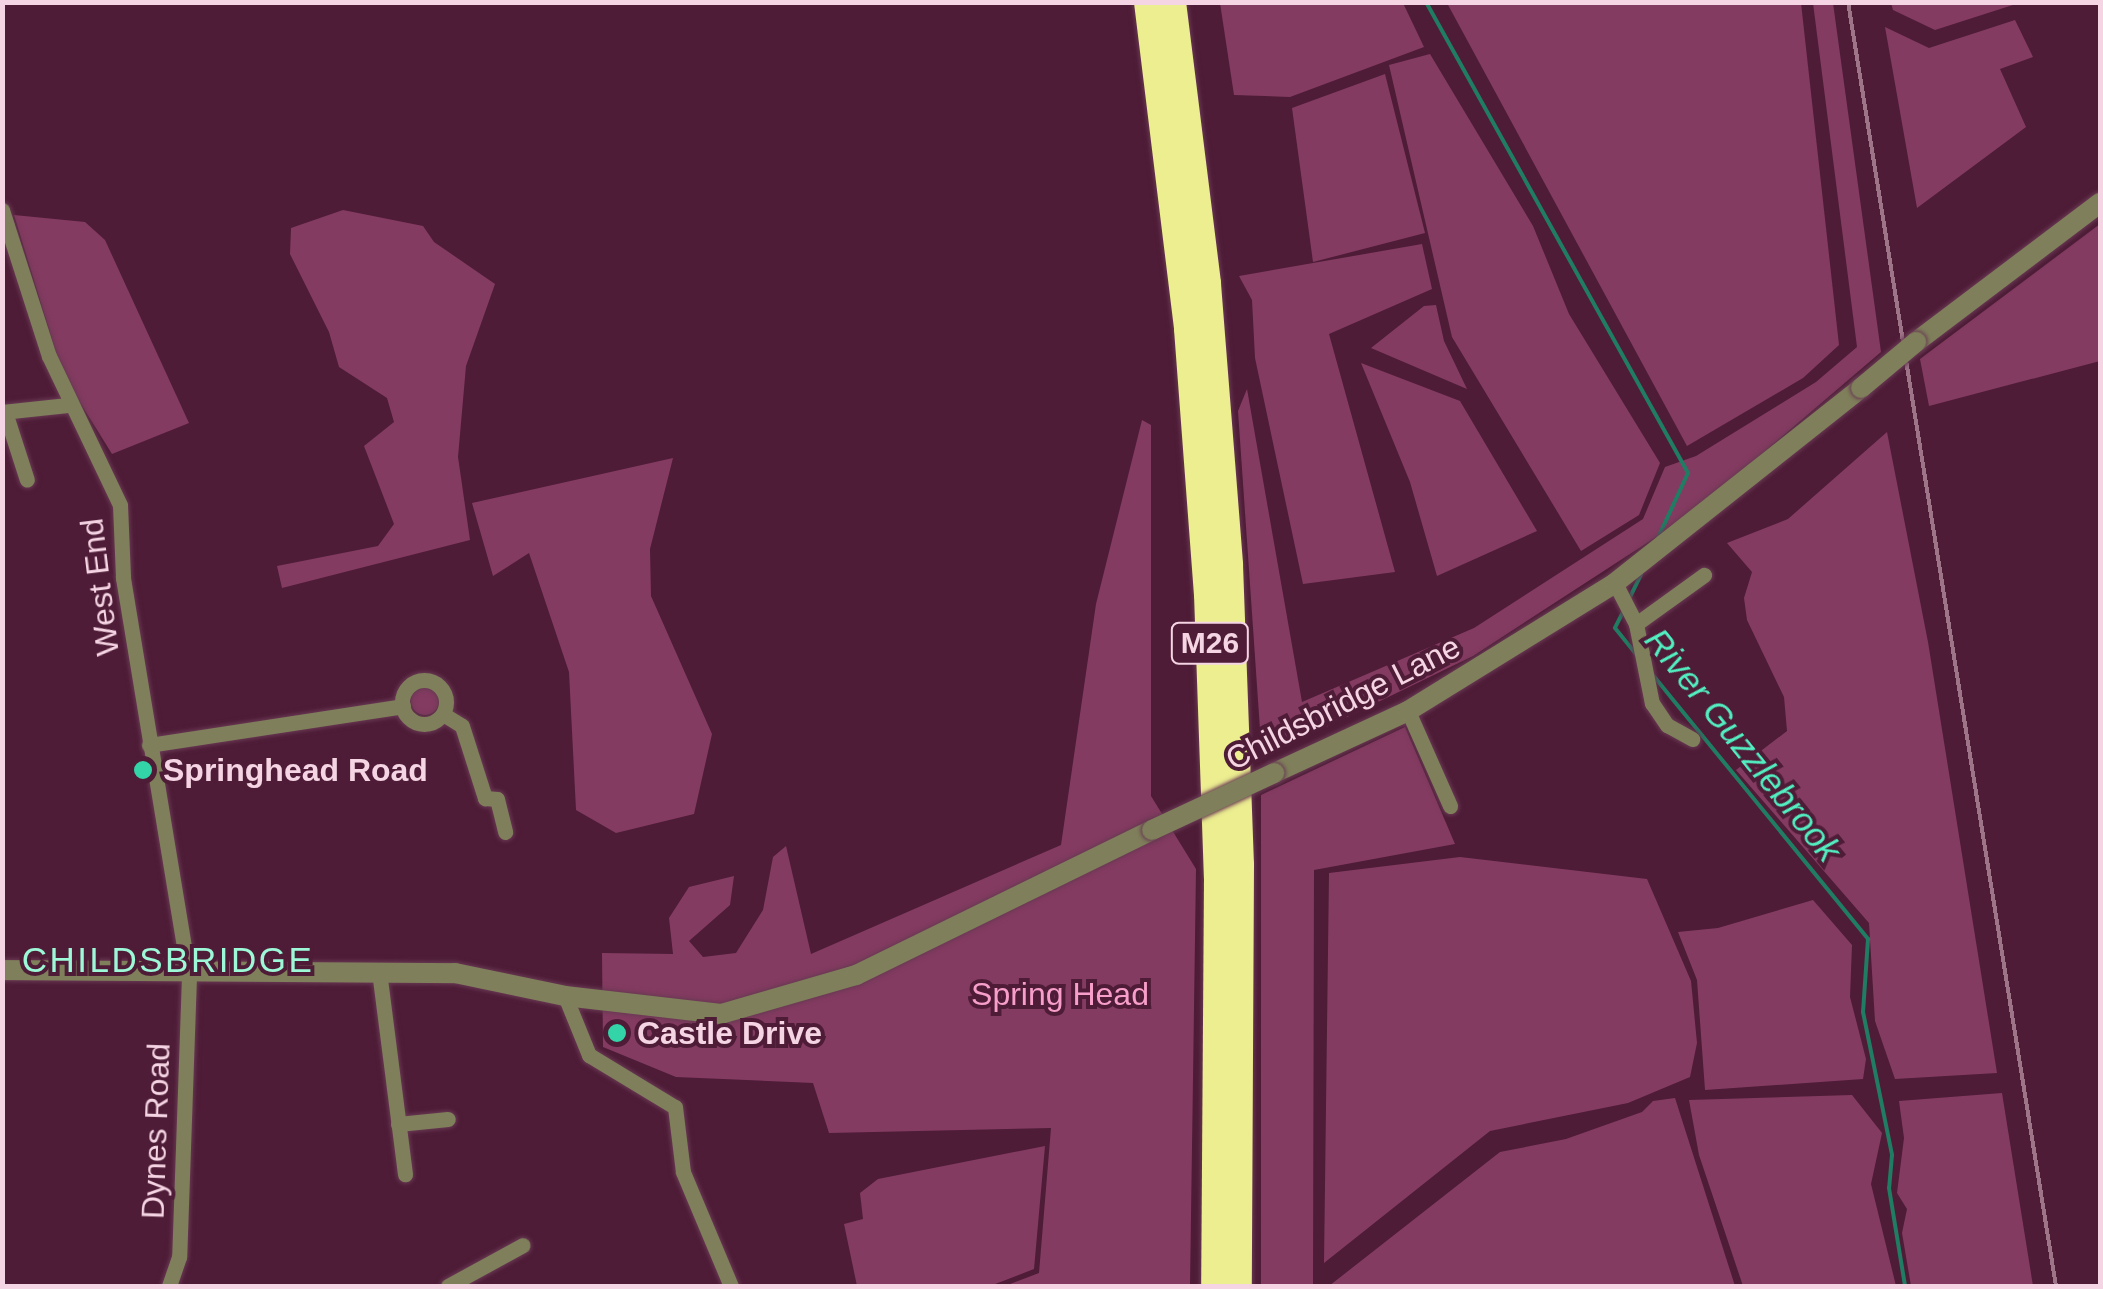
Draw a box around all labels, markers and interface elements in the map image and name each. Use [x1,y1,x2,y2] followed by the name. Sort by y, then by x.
[73,516,127,658] street label: West End
[1170,618,1250,668] road number: M26
[1636,620,1850,870] water label: River Guzzlebrook
[1219,627,1467,779] street label: Childsbridge Lane
[163,751,428,789] place label: Springhead Road
[132,759,154,781] marker: Springhead Road
[22,939,314,981] district label: CHILDSBRIDGE
[971,975,1149,1013] park label: Spring Head
[637,1014,822,1052] place label: Castle Drive
[606,1022,628,1044] marker: Castle Drive
[134,1042,178,1220] street label: Dynes Road

